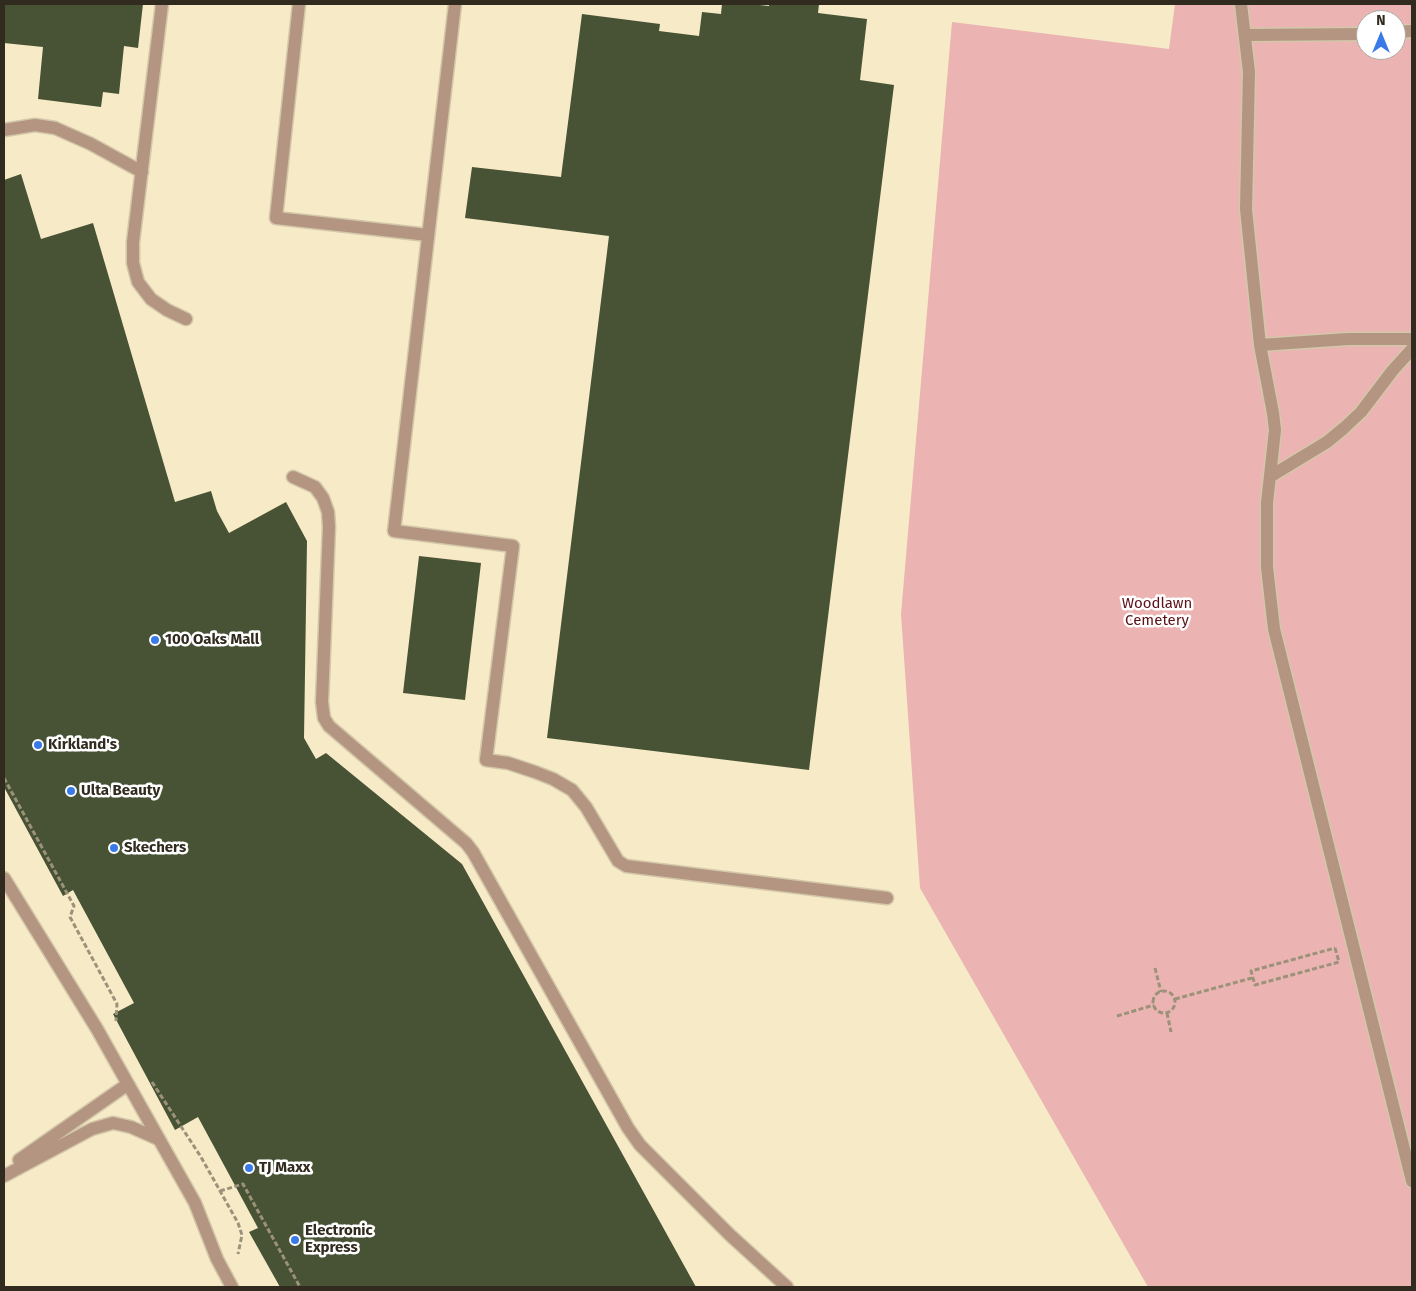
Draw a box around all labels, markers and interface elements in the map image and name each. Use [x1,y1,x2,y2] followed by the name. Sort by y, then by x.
[1356,10,1406,60] north arrow
[1376,12,1386,29] text: N
[1122,595,1192,630] park label: Woodlawn Cemetery
[165,631,259,649] place label: 100 Oaks Mall
[149,634,161,646] marker: 100 Oaks Mall
[48,736,117,754] place label: Kirkland's
[32,739,44,751] marker: Kirkland's
[81,782,160,800] place label: Ulta Beauty
[65,785,77,797] marker: Ulta Beauty
[124,839,186,857] place label: Skechers
[108,842,120,854] marker: Skechers
[259,1159,311,1177] place label: TJ Maxx
[243,1162,255,1174] marker: TJ Maxx
[305,1222,373,1257] place label: Electronic Express
[289,1234,301,1246] marker: Electronic Express

